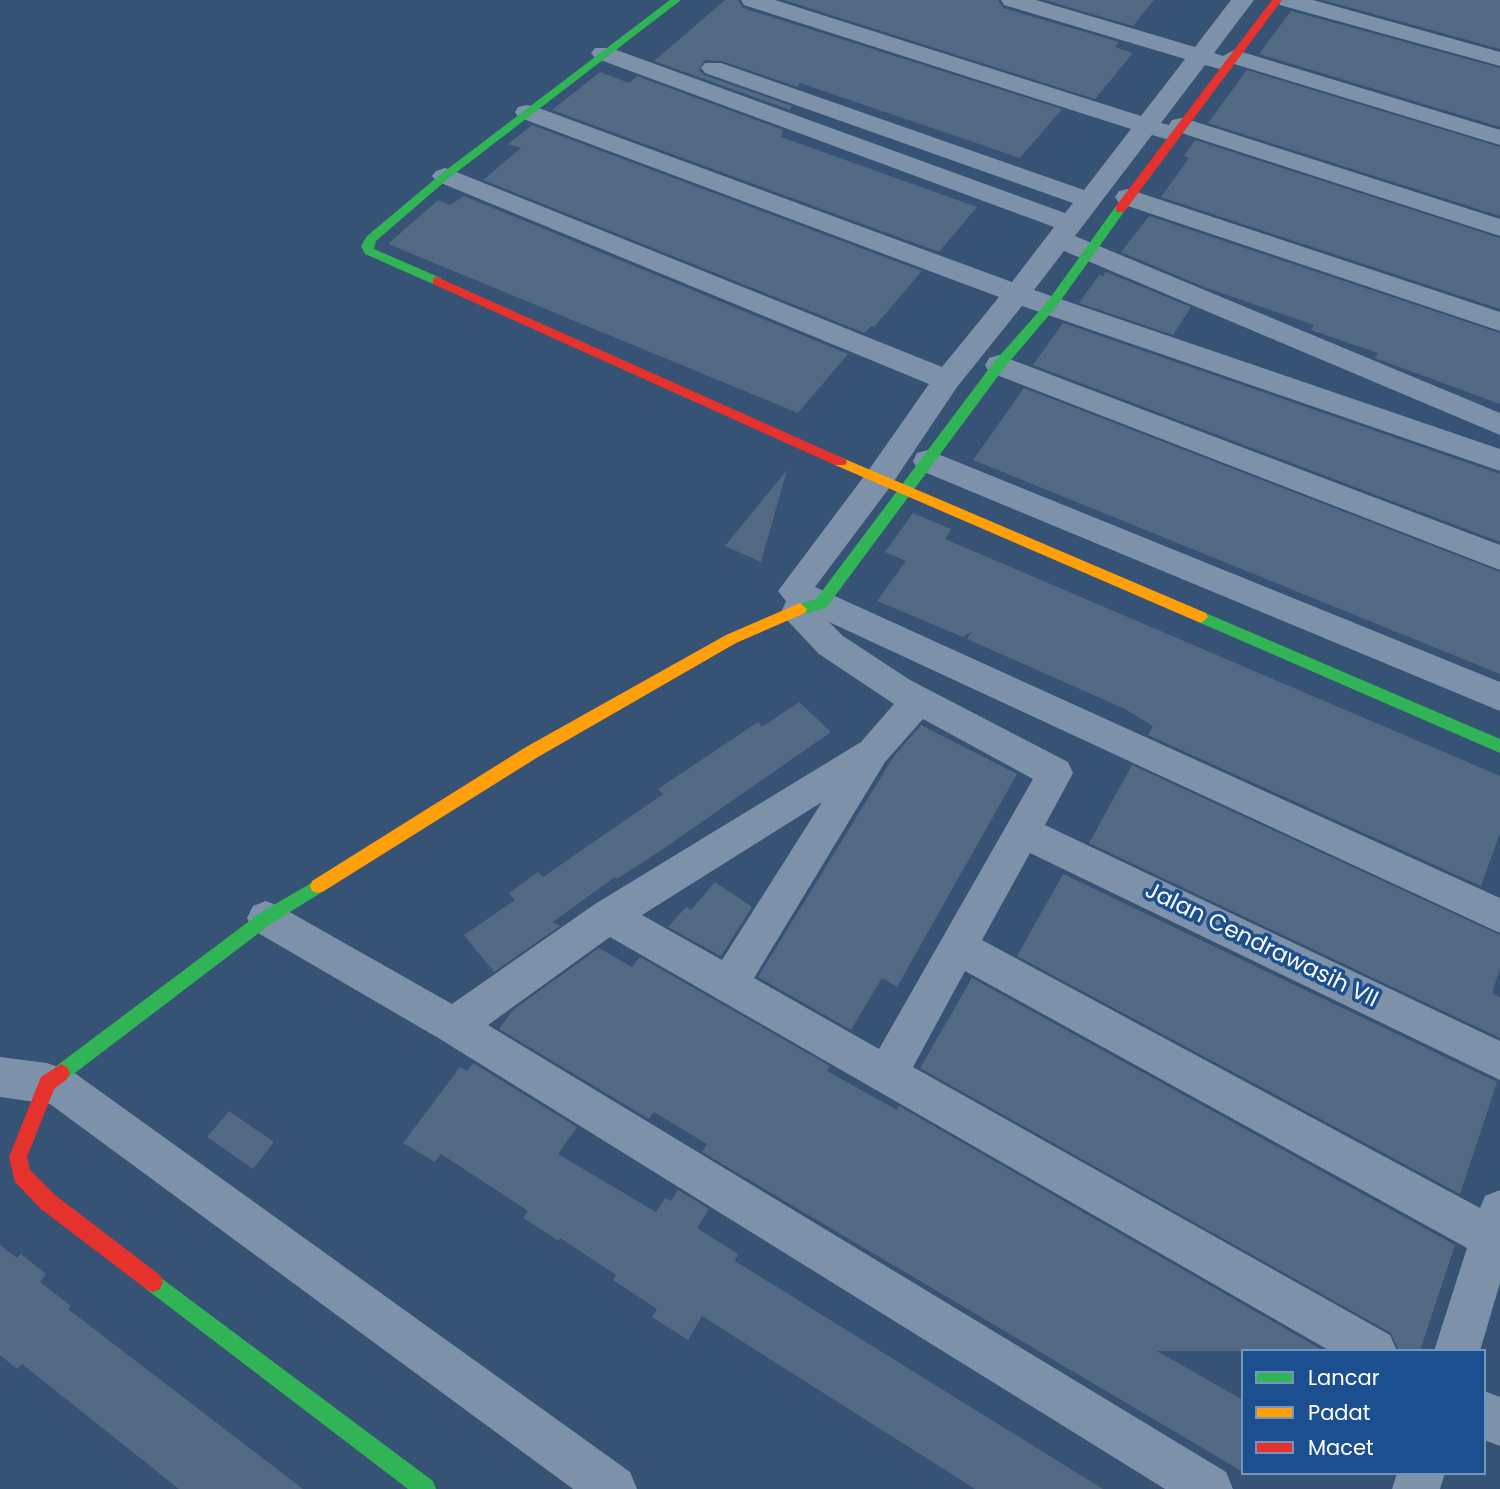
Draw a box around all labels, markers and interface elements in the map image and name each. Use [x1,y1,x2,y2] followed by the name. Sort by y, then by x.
[1140,877,1382,1015] street label: Jalan Cendrawasih VII
[1241,1349,1486,1475] legend
[1308,1363,1379,1392] text: Lancar
[1308,1398,1370,1427] text: Padat
[1308,1433,1374,1462] text: Macet

